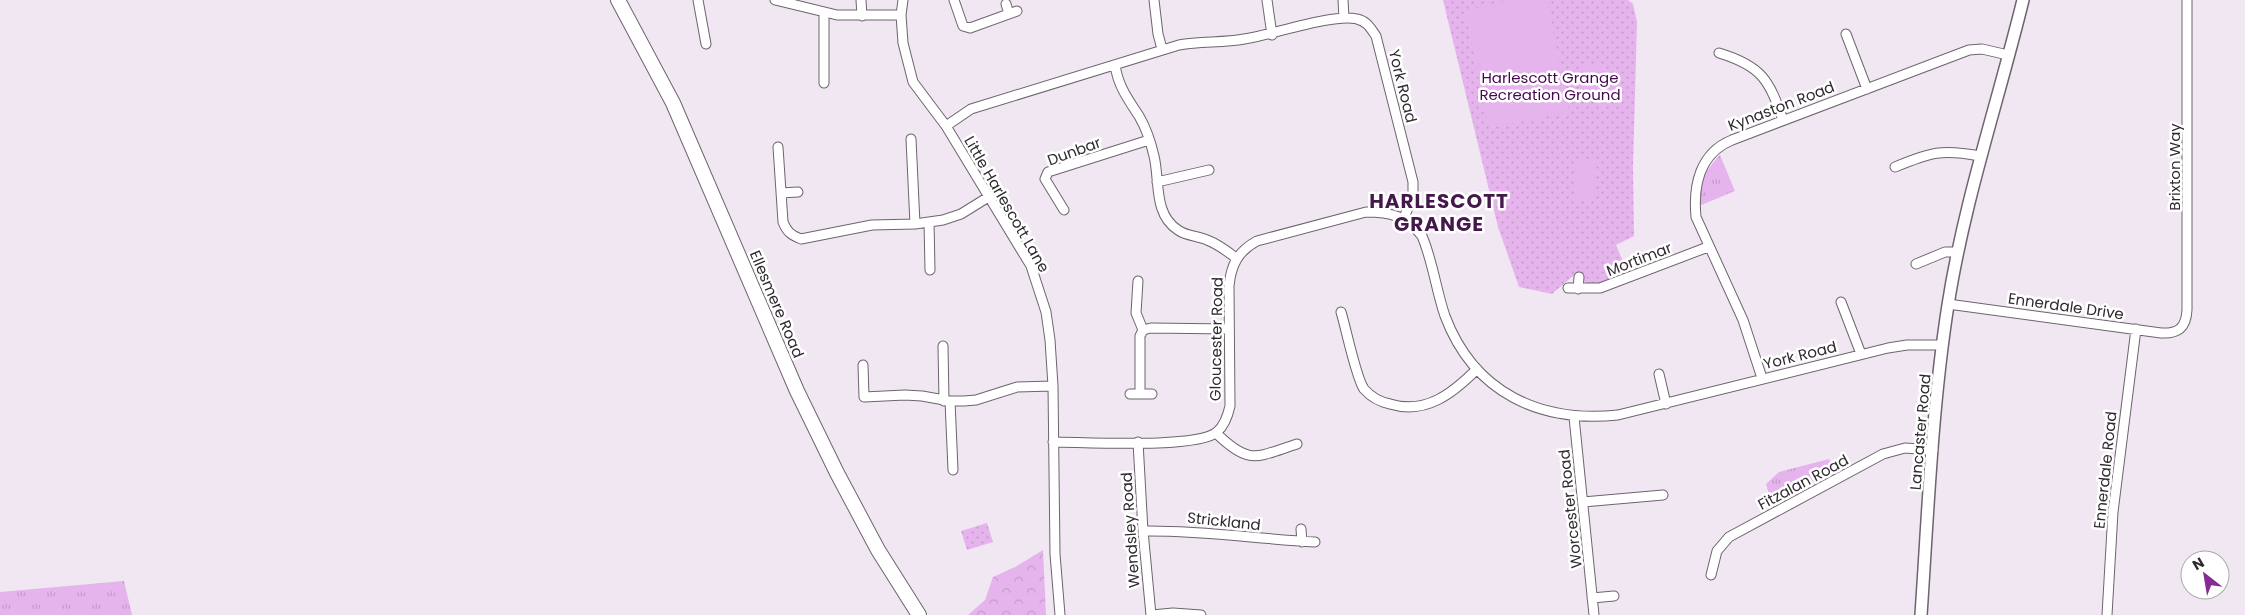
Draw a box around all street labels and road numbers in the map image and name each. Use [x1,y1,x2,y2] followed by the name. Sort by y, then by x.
[1384,47,1422,125] street label: York Road
[1725,76,1837,136] street label: Kynaston Road
[2164,123,2185,211] street label: Brixton Way
[1044,131,1104,170] street label: Dunbar
[959,132,1055,276] street label: Little Harlescott Lane
[1603,237,1675,281] street label: Mortimar
[745,247,809,361] street label: Ellesmere Road
[1204,277,1228,401] street label: Gloucester Road
[2007,287,2125,325] street label: Ennerdale Drive
[1761,336,1839,374] street label: York Road
[1904,373,1936,491] street label: Lancaster Road
[2088,410,2122,530] street label: Ennerdale Road
[1553,449,1587,569] street label: Worcester Road
[1754,449,1852,515] street label: Fitzalan Road
[1115,471,1145,589] street label: Wendsley Road
[1186,507,1262,535] street label: Strickland

